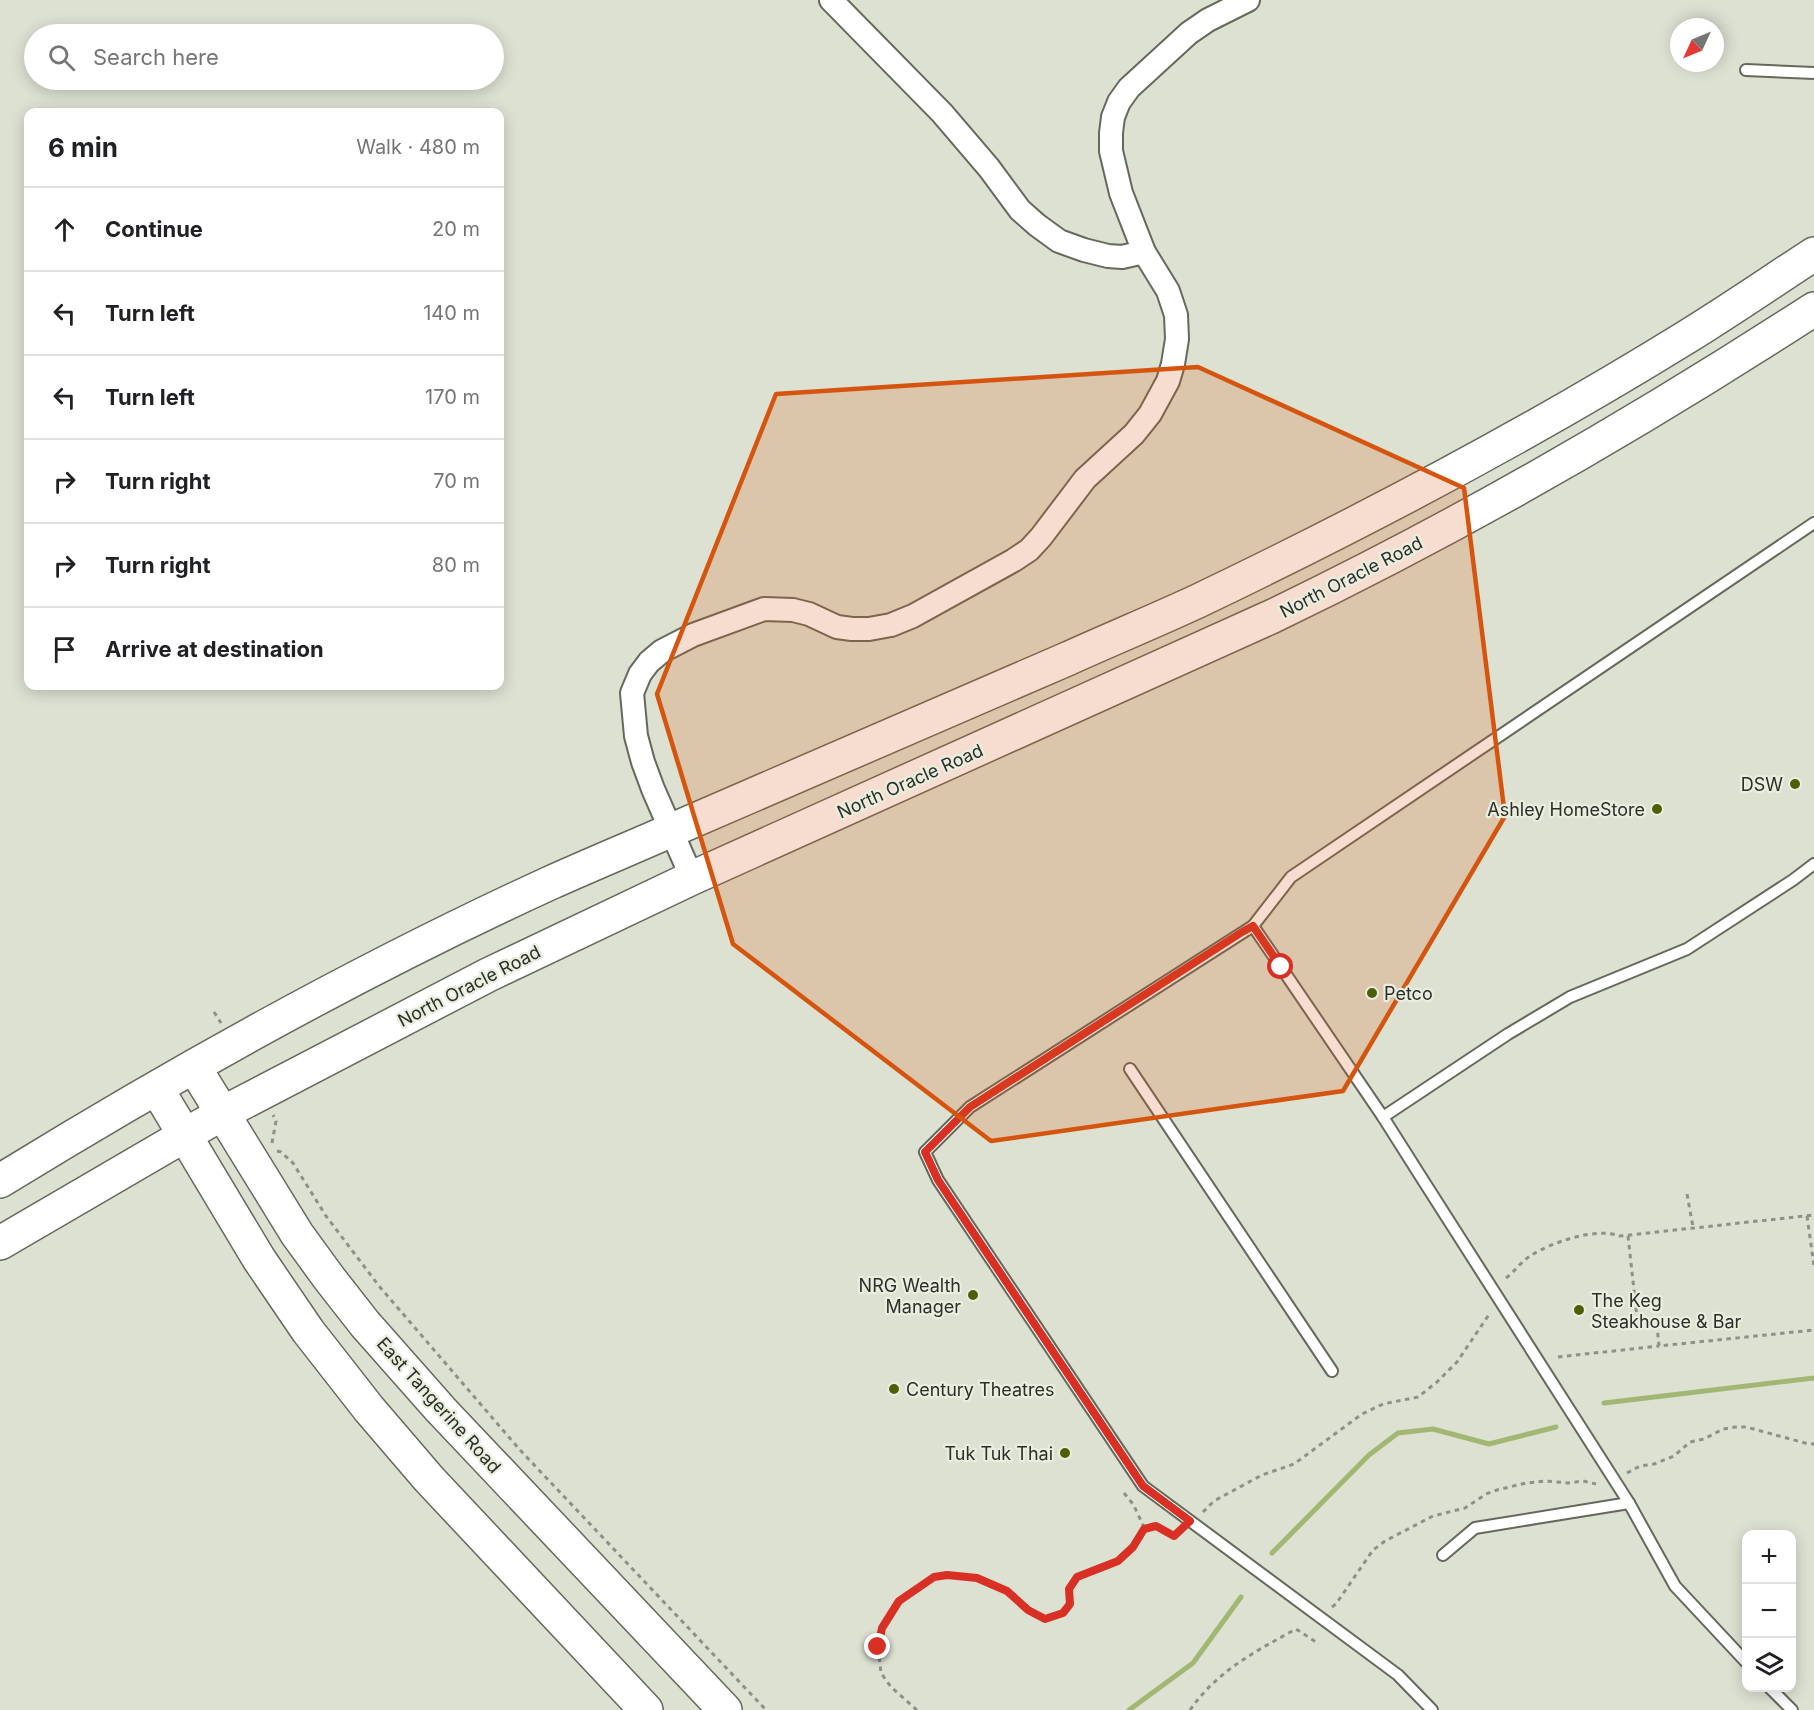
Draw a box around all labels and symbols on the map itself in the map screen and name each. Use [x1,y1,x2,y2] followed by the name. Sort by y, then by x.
[1670,18,1724,72] north arrow
[1276,532,1426,622] street label: North Oracle Road
[834,739,986,823] street label: North Oracle Road
[1741,774,1783,795] place label: DSW
[1788,777,1802,791] marker: DSW
[1487,799,1645,820] place label: Ashley HomeStore
[1650,802,1664,816] marker: Ashley HomeStore
[394,941,544,1031] street label: North Oracle Road
[1267,953,1293,979] route start
[1384,983,1433,1004] place label: Petco
[1365,986,1379,1000] marker: Petco
[859,1275,961,1317] place label: NRG Wealth Manager
[966,1288,980,1302] marker: NRG Wealth Manager
[1591,1290,1742,1332] place label: The Keg Steakhouse & Bar
[1572,1303,1586,1317] marker: The Keg Steakhouse & Bar
[373,1333,505,1477] street label: East Tangerine Road
[906,1379,1054,1400] place label: Century Theatres
[887,1382,901,1396] marker: Century Theatres
[945,1443,1053,1464] place label: Tuk Tuk Thai
[1058,1446,1072,1460] marker: Tuk Tuk Thai
[864,1633,890,1659] route end

